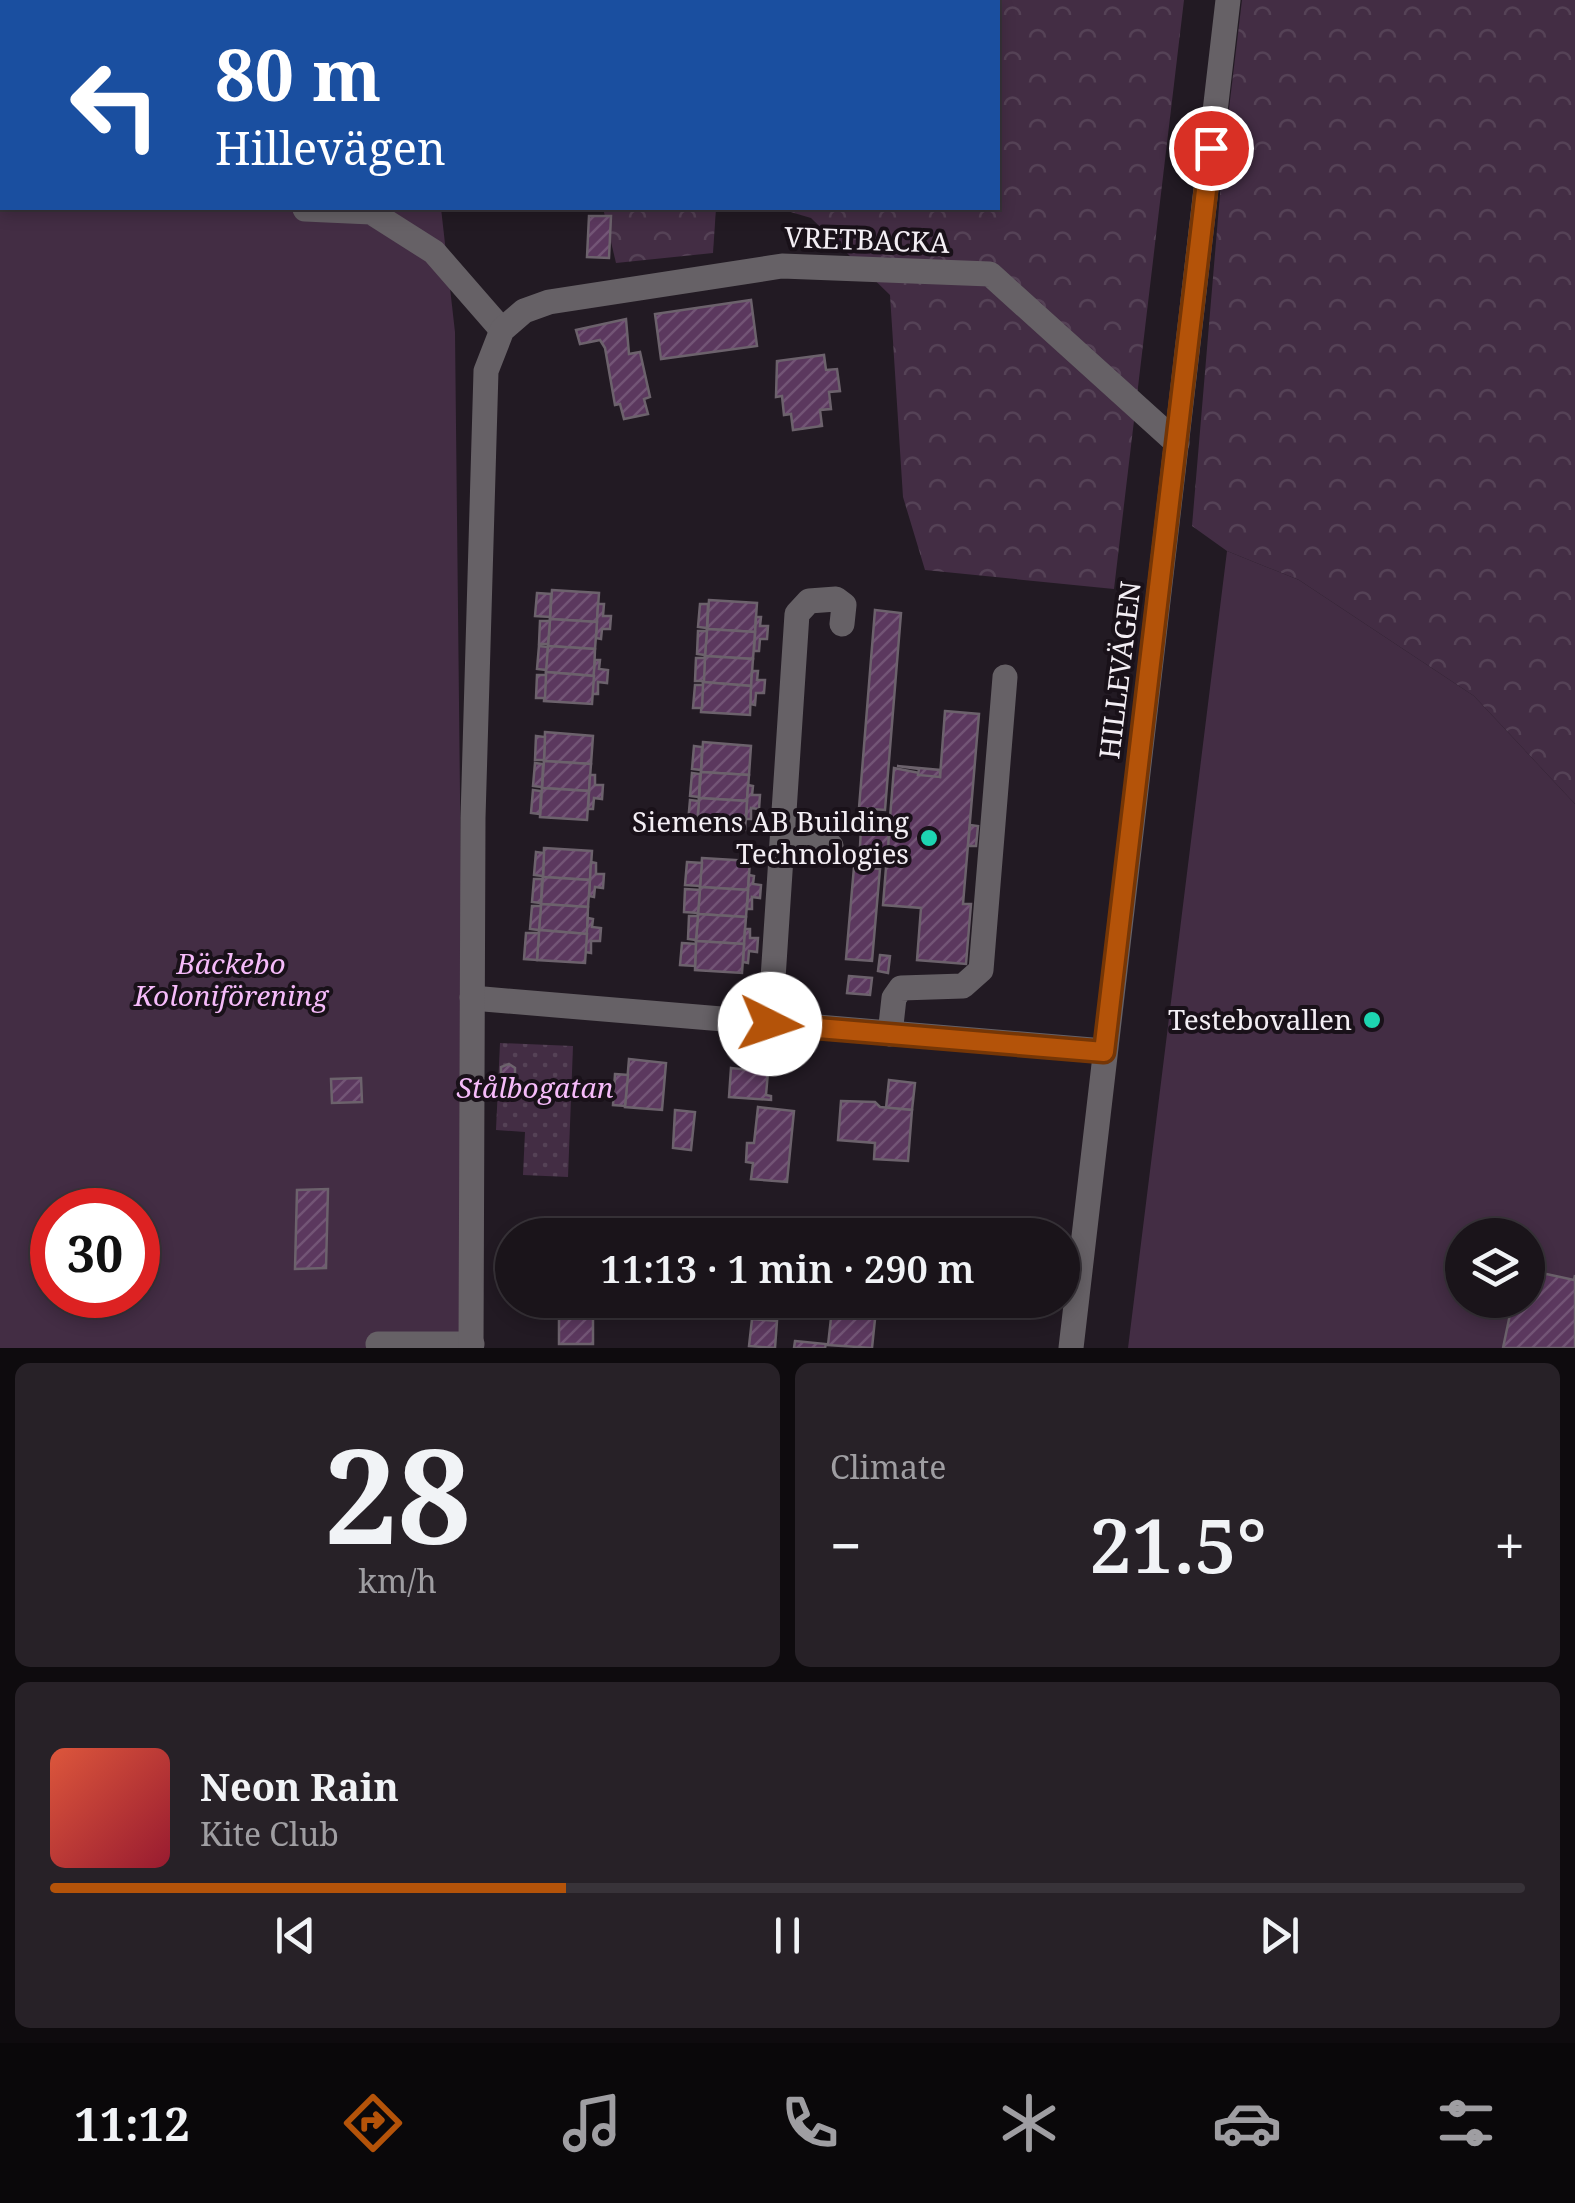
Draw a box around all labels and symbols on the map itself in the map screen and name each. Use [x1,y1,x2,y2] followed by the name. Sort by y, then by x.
[1169,106,1254,191] pin
[784,217,951,261] street label: VRETBACKA
[1089,579,1149,761] street label: HILLEVÄGEN
[632,802,909,872] place label: Siemens AB Building Technologies
[918,827,940,849] marker: Siemens AB Building Technologies
[133,944,329,1014] park label: Bäckebo Koloniförening
[718,972,822,1076] position arrow
[1168,1000,1352,1038] place label: Testebovallen
[1361,1009,1383,1031] marker: Testebovallen
[456,1068,614,1106] park label: Stålbogatan
[30,1188,160,1318] speed limit sign: 30

